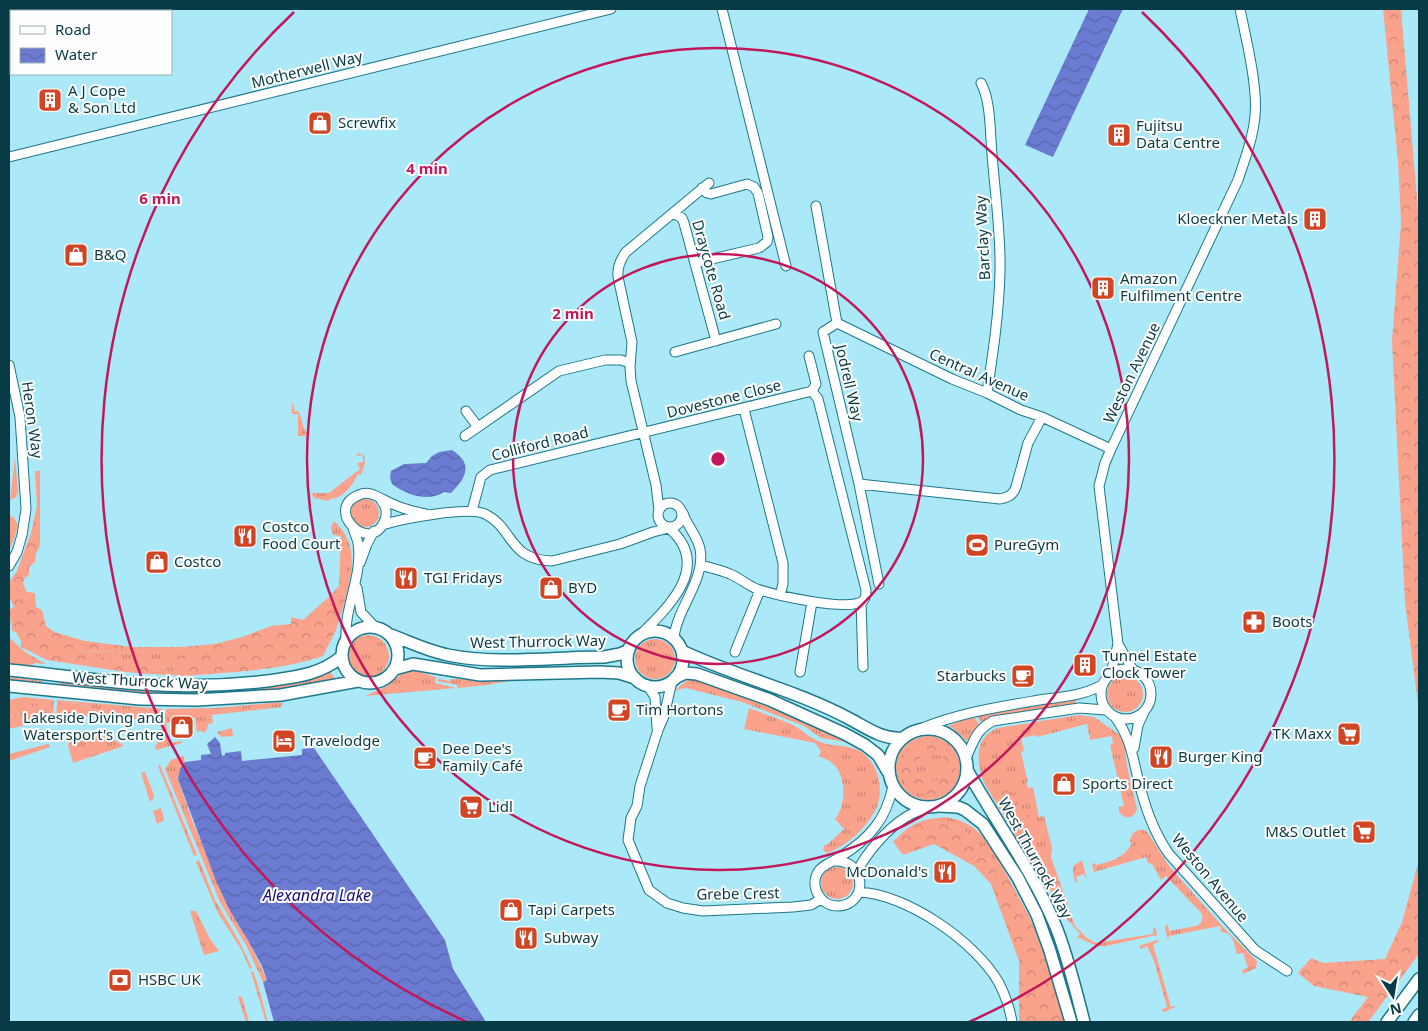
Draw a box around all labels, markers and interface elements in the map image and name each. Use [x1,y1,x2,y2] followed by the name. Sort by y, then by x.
[10,10,172,75] legend
[55,19,91,39] text: Road
[55,44,97,64] text: Water
[249,45,365,92] street label: Motherwell Way
[68,80,136,117] place label: A J Cope & Son Ltd
[37,87,63,113] building icon: A J Cope & Son Ltd
[307,110,333,136] shop icon: Screwfix
[338,112,396,132] place label: Screwfix
[1136,115,1220,152] place label: Fujitsu Data Centre
[1106,122,1132,148] building icon: Fujitsu Data Centre
[406,158,448,178] text: 4 min
[139,188,181,208] text: 6 min
[970,195,994,281] street label: Barclay Way
[1302,206,1328,232] building icon: Kloeckner Metals
[1177,208,1298,228] place label: Kloeckner Metals
[688,217,736,322] street label: Draycote Road
[63,242,89,268] shop icon: B&Q
[94,244,126,264] place label: B&Q
[1120,268,1242,305] place label: Amazon Fulfilment Centre
[1090,275,1116,301] building icon: Amazon Fulfilment Centre
[552,303,594,323] text: 2 min
[1098,319,1164,426] street label: Weston Avenue
[831,341,869,423] street label: Jodrell Way
[926,343,1033,405] street label: Central Avenue
[664,374,783,422] street label: Dovestone Close
[18,380,48,460] street label: Heron Way
[489,421,590,465] street label: Colliford Road
[709,450,727,468] centre of rings
[262,516,341,553] place label: Costco Food Court
[232,523,258,549] restaurant icon: Costco Food Court
[964,532,990,558] sports icon: PureGym
[994,534,1059,554] place label: PureGym
[144,549,170,575] shop icon: Costco
[174,551,221,571] place label: Costco
[393,565,419,591] restaurant icon: TGI Fridays
[424,567,502,587] place label: TGI Fridays
[538,575,564,601] shop icon: BYD
[568,577,597,597] place label: BYD
[1241,609,1267,635] pharmacy icon: Boots
[1272,611,1313,631] place label: Boots
[470,630,606,652] street label: West Thurrock Way
[1102,645,1197,682] place label: Tunnel Estate Clock Tower
[1072,652,1098,678] building icon: Tunnel Estate Clock Tower
[1010,663,1036,689] cafe icon: Starbucks
[937,665,1006,685] place label: Starbucks
[72,666,209,694] street label: West Thurrock Way
[606,697,632,723] cafe icon: Tim Hortons
[636,699,723,719] place label: Tim Hortons
[23,707,164,744] place label: Lakeside Diving and Watersport's Centre
[169,714,195,740] shop icon: Lakeside Diving and Watersport's Centre
[1336,721,1362,747] supermarket icon: TK Maxx
[1273,723,1332,743] place label: TK Maxx
[271,728,297,754] hotel icon: Travelodge
[302,730,380,750] place label: Travelodge
[442,738,523,775] place label: Dee Dee's Family Café
[1148,744,1174,770] restaurant icon: Burger King
[412,745,438,771] cafe icon: Dee Dee's Family Café
[1178,746,1263,766] place label: Burger King
[1051,771,1077,797] shop icon: Sports Direct
[1082,773,1174,793] place label: Sports Direct
[994,793,1078,922] street label: West Thurrock Way
[458,794,484,820] supermarket icon: Lidl
[488,796,513,816] place label: Lidl
[1351,819,1377,845] supermarket icon: M&S Outlet
[1265,821,1347,841] place label: M&S Outlet
[1168,829,1254,926] street label: Weston Avenue
[932,859,958,885] restaurant icon: McDonald's
[846,861,928,881] place label: McDonald's
[696,882,780,904] street label: Grebe Crest
[262,884,371,906] water label: Alexandra Lake
[498,897,524,923] shop icon: Tapi Carpets
[528,899,615,919] place label: Tapi Carpets
[513,925,539,951] restaurant icon: Subway
[544,927,599,947] place label: Subway
[107,967,133,993] bank icon: HSBC UK
[138,969,201,989] place label: HSBC UK
[1368,971,1418,1021] north arrow
[1388,999,1403,1020] text: N

